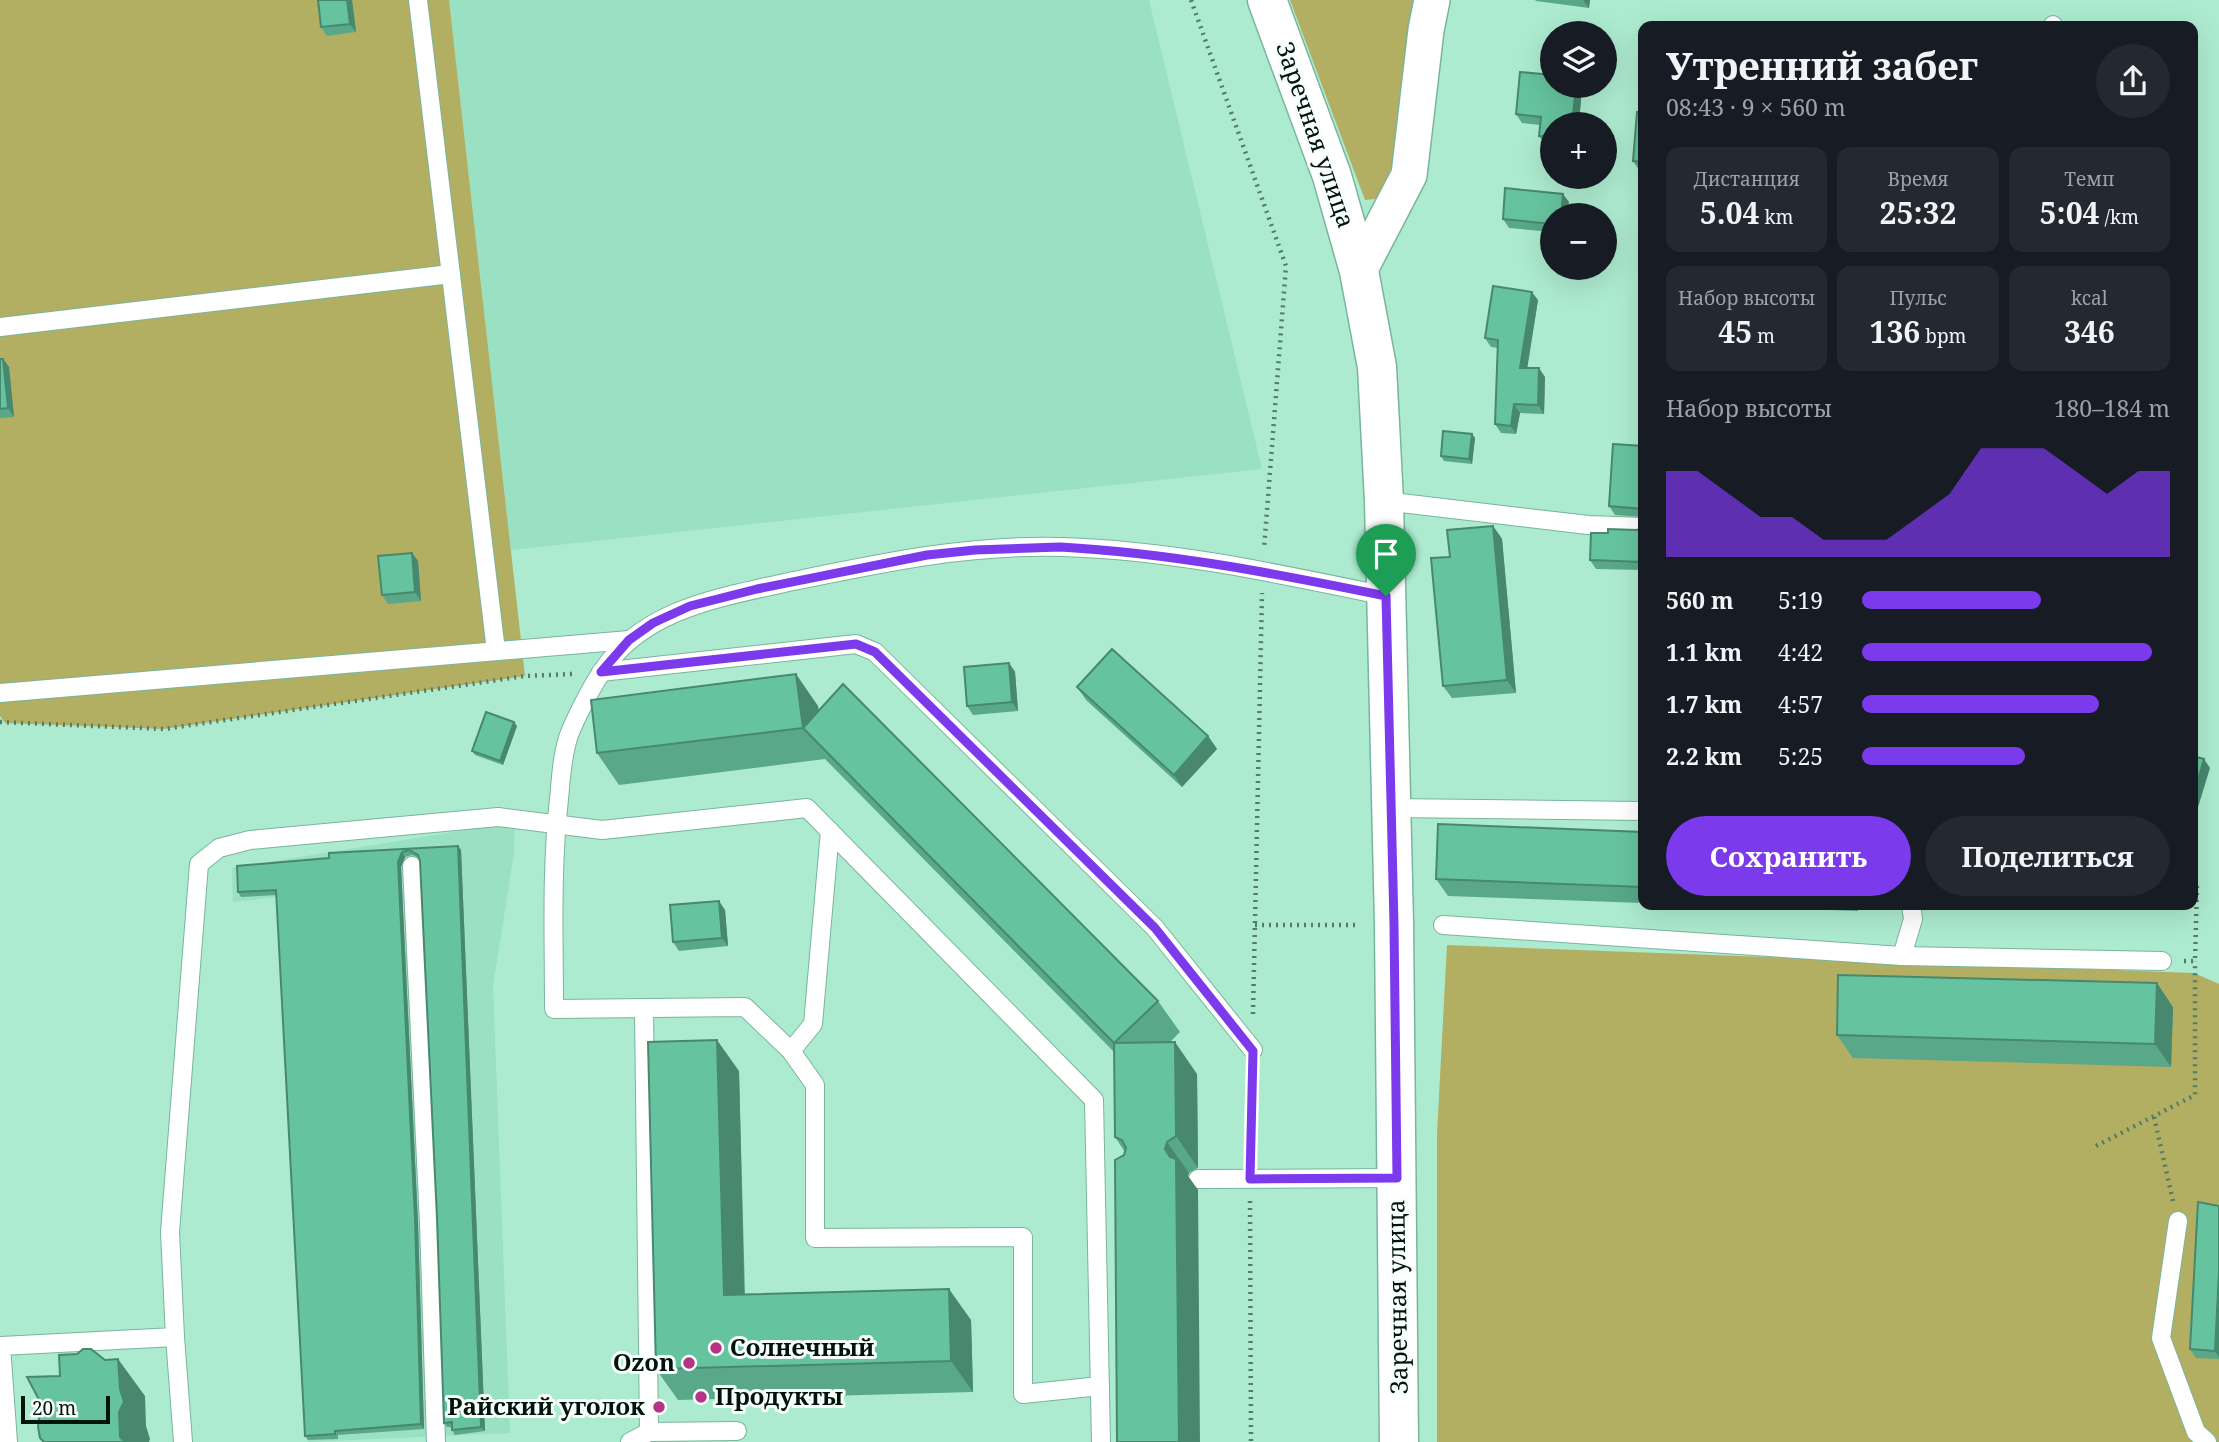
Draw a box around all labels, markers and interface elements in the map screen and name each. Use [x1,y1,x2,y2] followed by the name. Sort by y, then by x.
[1540,21,1617,280] map controls
[1540,21,1617,98] button: layers
[1269,37,1364,232] street label: Заречная улица
[1666,39,1978,91] text: Утренний забег
[2096,44,2170,118] button: share
[1666,91,1846,123] text: 08:43 · 9 × 560 m
[1540,112,1617,189] button: +
[1694,166,1800,192] text: Дистанция
[1887,166,1949,192] text: Время
[2064,166,2114,192] text: Темп
[1700,192,1759,233] text: 5.04
[1880,192,1956,233] text: 25:32
[2040,192,2100,233] text: 5:04
[1540,203,1617,280] button: −
[1759,204,1794,230] text: km
[2100,204,2139,230] text: /km
[1678,285,1815,311] text: Набор высоты
[1890,285,1946,311] text: Пульс
[2071,285,2108,311] text: kcal
[1718,311,1752,352] text: 45
[1869,311,1920,352] text: 136
[2064,311,2115,352] text: 346
[1752,323,1775,349] text: m
[1920,323,1967,349] text: bpm
[1666,392,1832,424] text: Набор высоты
[2054,392,2170,424] text: 180–184 m
[1356,524,1416,596] pin
[1367,535,1405,573] icon: arrive
[1666,584,1734,616] text: 560 m
[1778,584,1823,616] text: 5:19
[1666,636,1742,668] text: 1.1 km
[1778,636,1823,668] text: 4:42
[1666,688,1742,720] text: 1.7 km
[1778,688,1823,720] text: 4:57
[1666,740,1742,772] text: 2.2 km
[1778,740,1823,772] text: 5:25
[1666,816,1911,896] button: Сохранить
[1925,816,2170,896] button: Поделиться
[1378,1199,1415,1395] street label: Заречная улица
[730,1330,874,1363] place label: Солнечный
[708,1340,724,1356] marker: Солнечный
[613,1345,675,1378] place label: Ozon
[681,1355,697,1371] marker: Ozon
[715,1379,843,1412] place label: Продукты
[447,1389,645,1422] place label: Райский уголок
[693,1389,709,1405] marker: Продукты
[21,1393,110,1425] scale bar
[32,1395,76,1421] text: 20 m
[651,1399,667,1415] marker: Райский уголок

